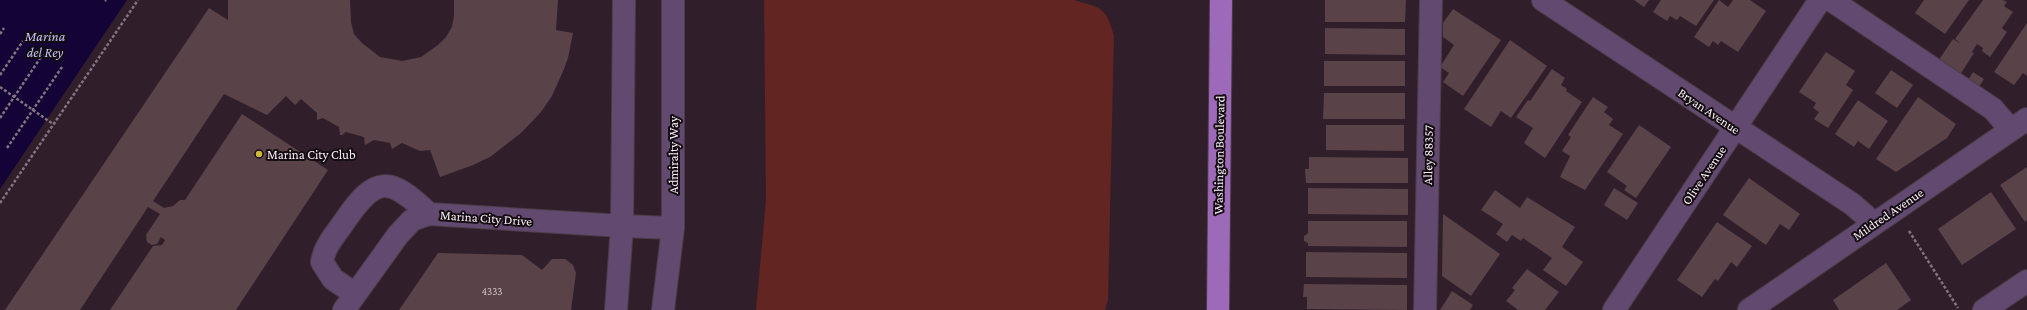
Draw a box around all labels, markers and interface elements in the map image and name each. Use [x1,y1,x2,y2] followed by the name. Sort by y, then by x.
[24,28,66,60] water label: Marina del Rey
[1675,85,1743,137] street label: Bryan Avenue
[1210,95,1228,215] street label: Washington Boulevard
[666,115,681,194] street label: Admiralty Way
[1420,125,1436,185] street label: Alley 88357
[1679,142,1729,207] street label: Olive Avenue
[267,147,356,162] place label: Marina City Club
[254,149,264,159] marker: Marina City Club
[1850,185,1926,243] street label: Mildred Avenue
[439,207,533,229] street label: Marina City Drive
[481,285,503,297] house number: 4333

